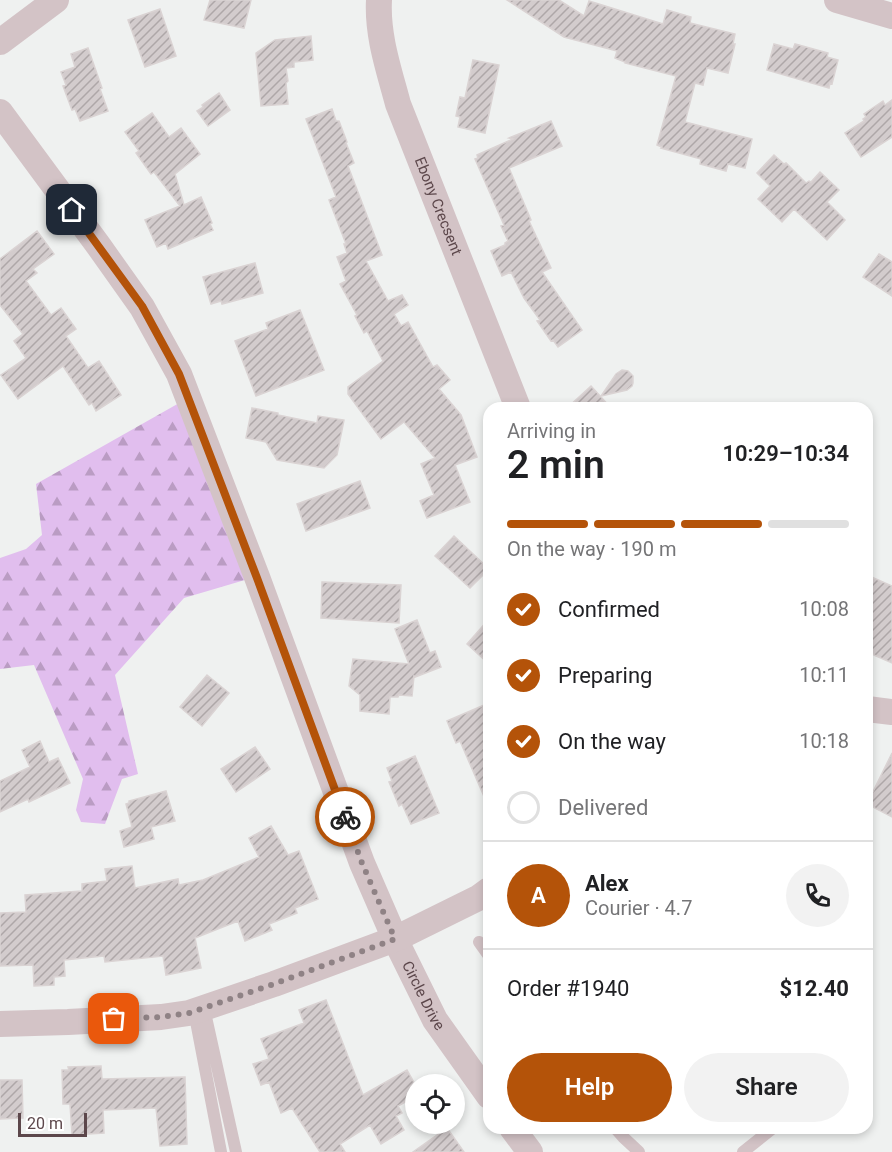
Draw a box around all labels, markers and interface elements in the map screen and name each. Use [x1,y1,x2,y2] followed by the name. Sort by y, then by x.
[411,154,466,258] street label: Ebony Crecsent
[46,184,97,235] pin
[55,193,88,226] icon: home
[507,419,596,443] text: Arriving in
[722,441,849,466] text: 10:29–10:34
[507,442,605,488] text: 2 min
[507,537,676,561] text: On the way · 190 m
[507,593,540,626] icon: check
[558,597,660,622] text: Confirmed
[799,597,849,621] text: 10:08
[507,659,540,692] icon: check
[558,663,652,688] text: Preparing
[799,663,849,687] text: 10:11
[507,725,540,758] icon: check
[558,729,666,754] text: On the way
[799,729,849,753] text: 10:18
[315,787,375,847] courier
[558,795,648,820] text: Delivered
[329,801,362,834] icon: bike
[786,864,849,927] button: phone
[585,871,629,896] text: Alex
[531,883,546,908] text: A
[585,896,692,920] text: Courier · 4.7
[398,958,448,1034] street label: Circle Drive
[507,976,629,1001] text: Order #1940
[780,976,849,1001] text: $12.40
[88,993,139,1044] pin
[97,1002,130,1035] icon: bag
[507,1053,672,1122] button: Help
[684,1053,849,1122] button: Share
[405,1074,465,1134] map controls
[405,1074,465,1134] button: locate
[18,1110,87,1138] scale bar
[27,1114,63,1133] text: 20 m

